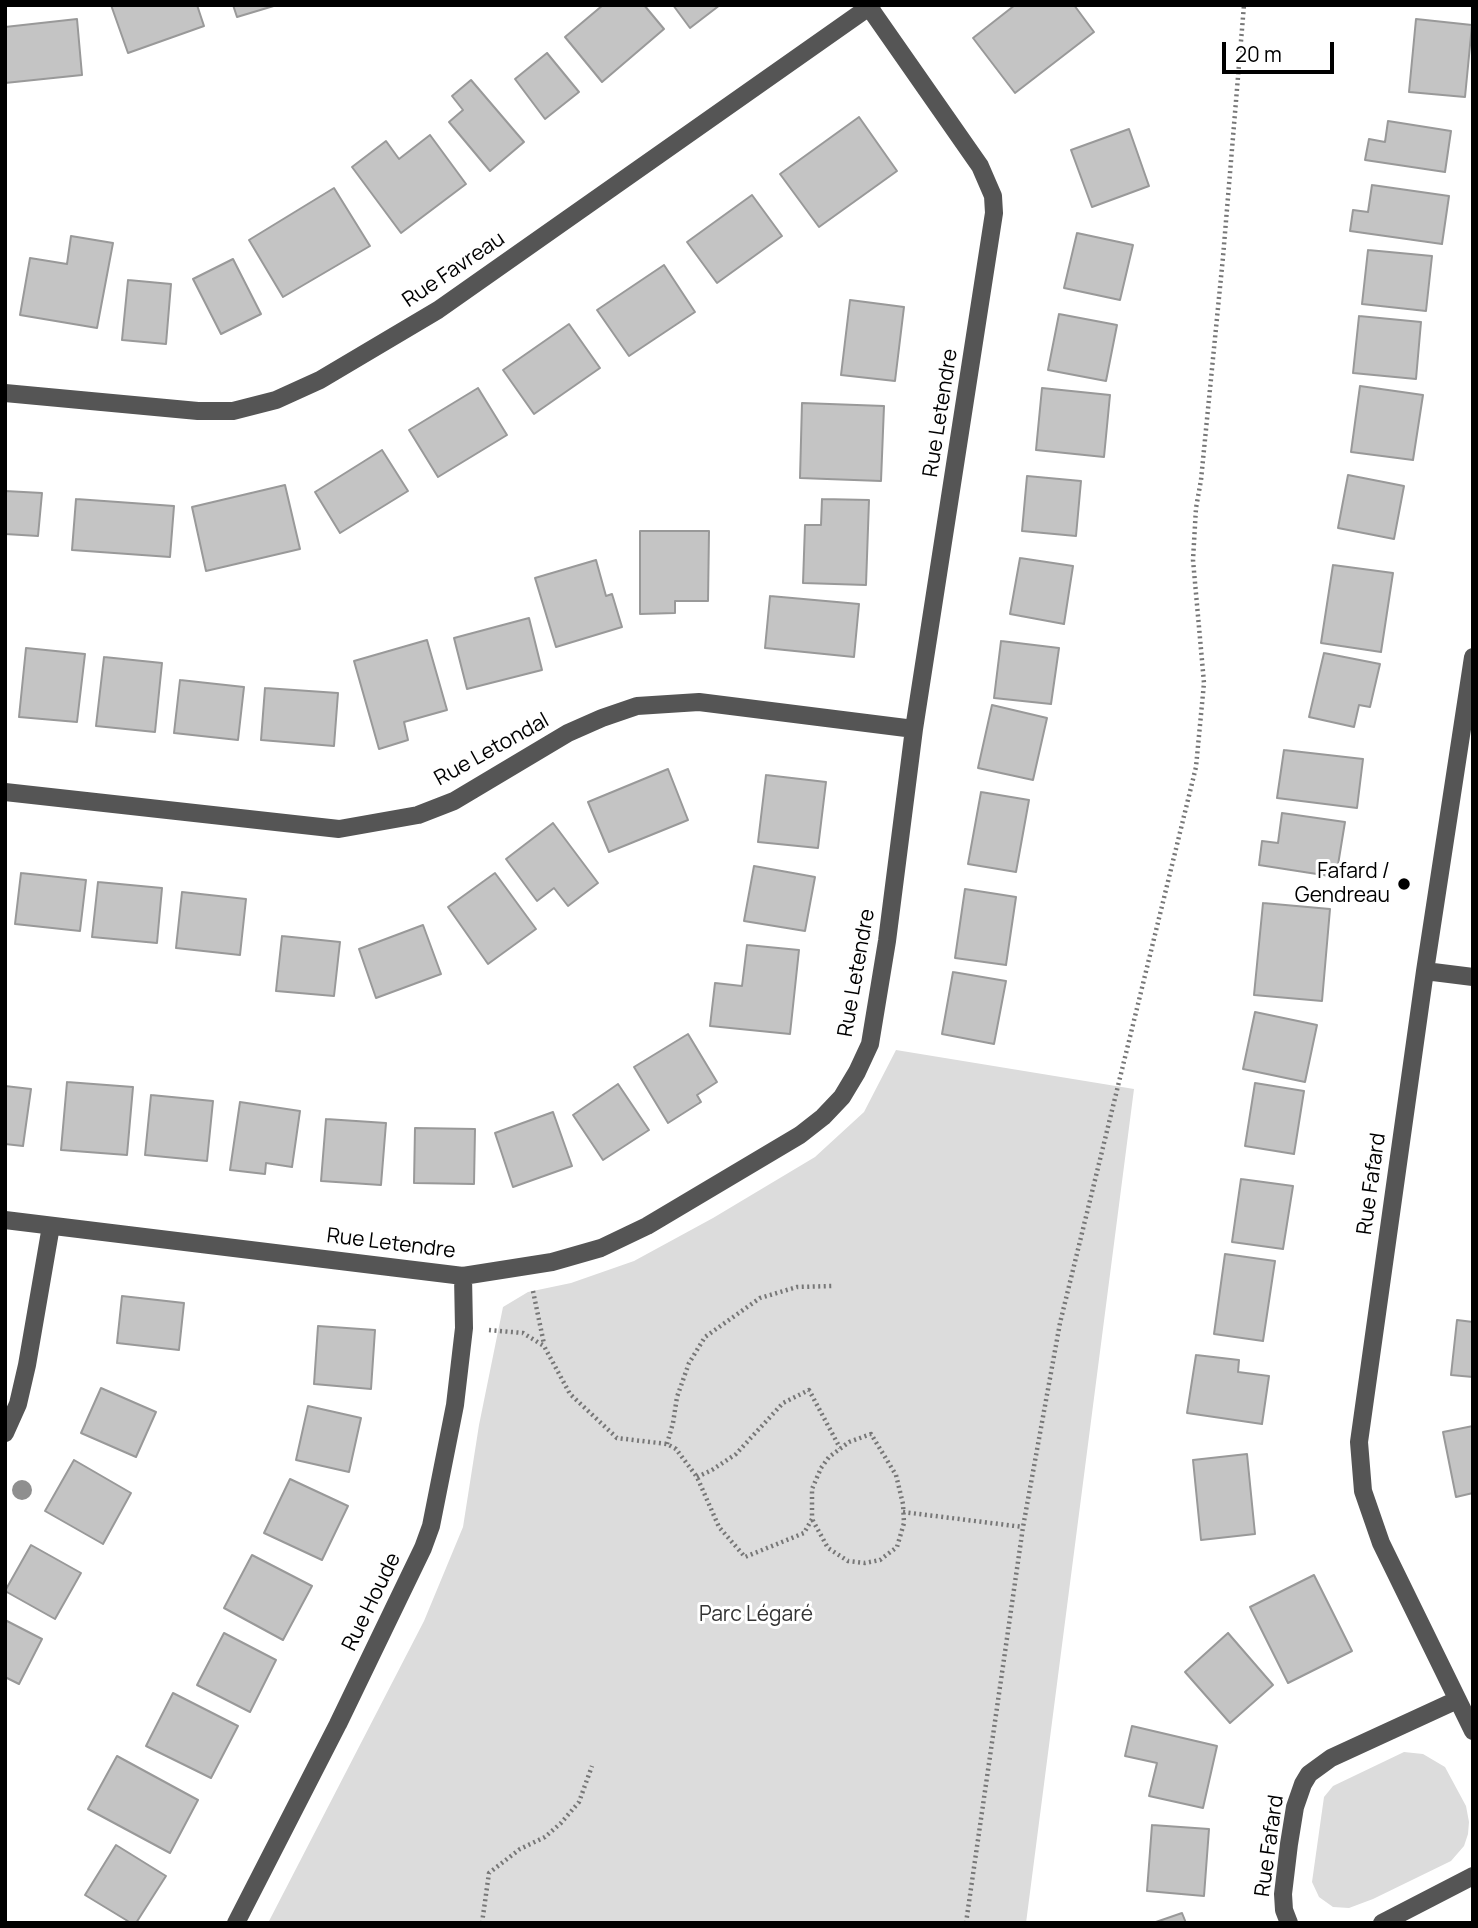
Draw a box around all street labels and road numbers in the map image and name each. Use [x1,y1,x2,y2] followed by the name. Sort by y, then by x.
[398,227,510,313] street label: Rue Favreau
[918,347,964,479] street label: Rue Letendre
[430,708,554,792] street label: Rue Letondal
[833,907,881,1039] street label: Rue Letendre
[1352,1131,1392,1237] street label: Rue Fafard
[325,1224,457,1264] street label: Rue Letendre
[337,1549,407,1655] street label: Rue Houde
[1250,1793,1290,1899] street label: Rue Fafard

